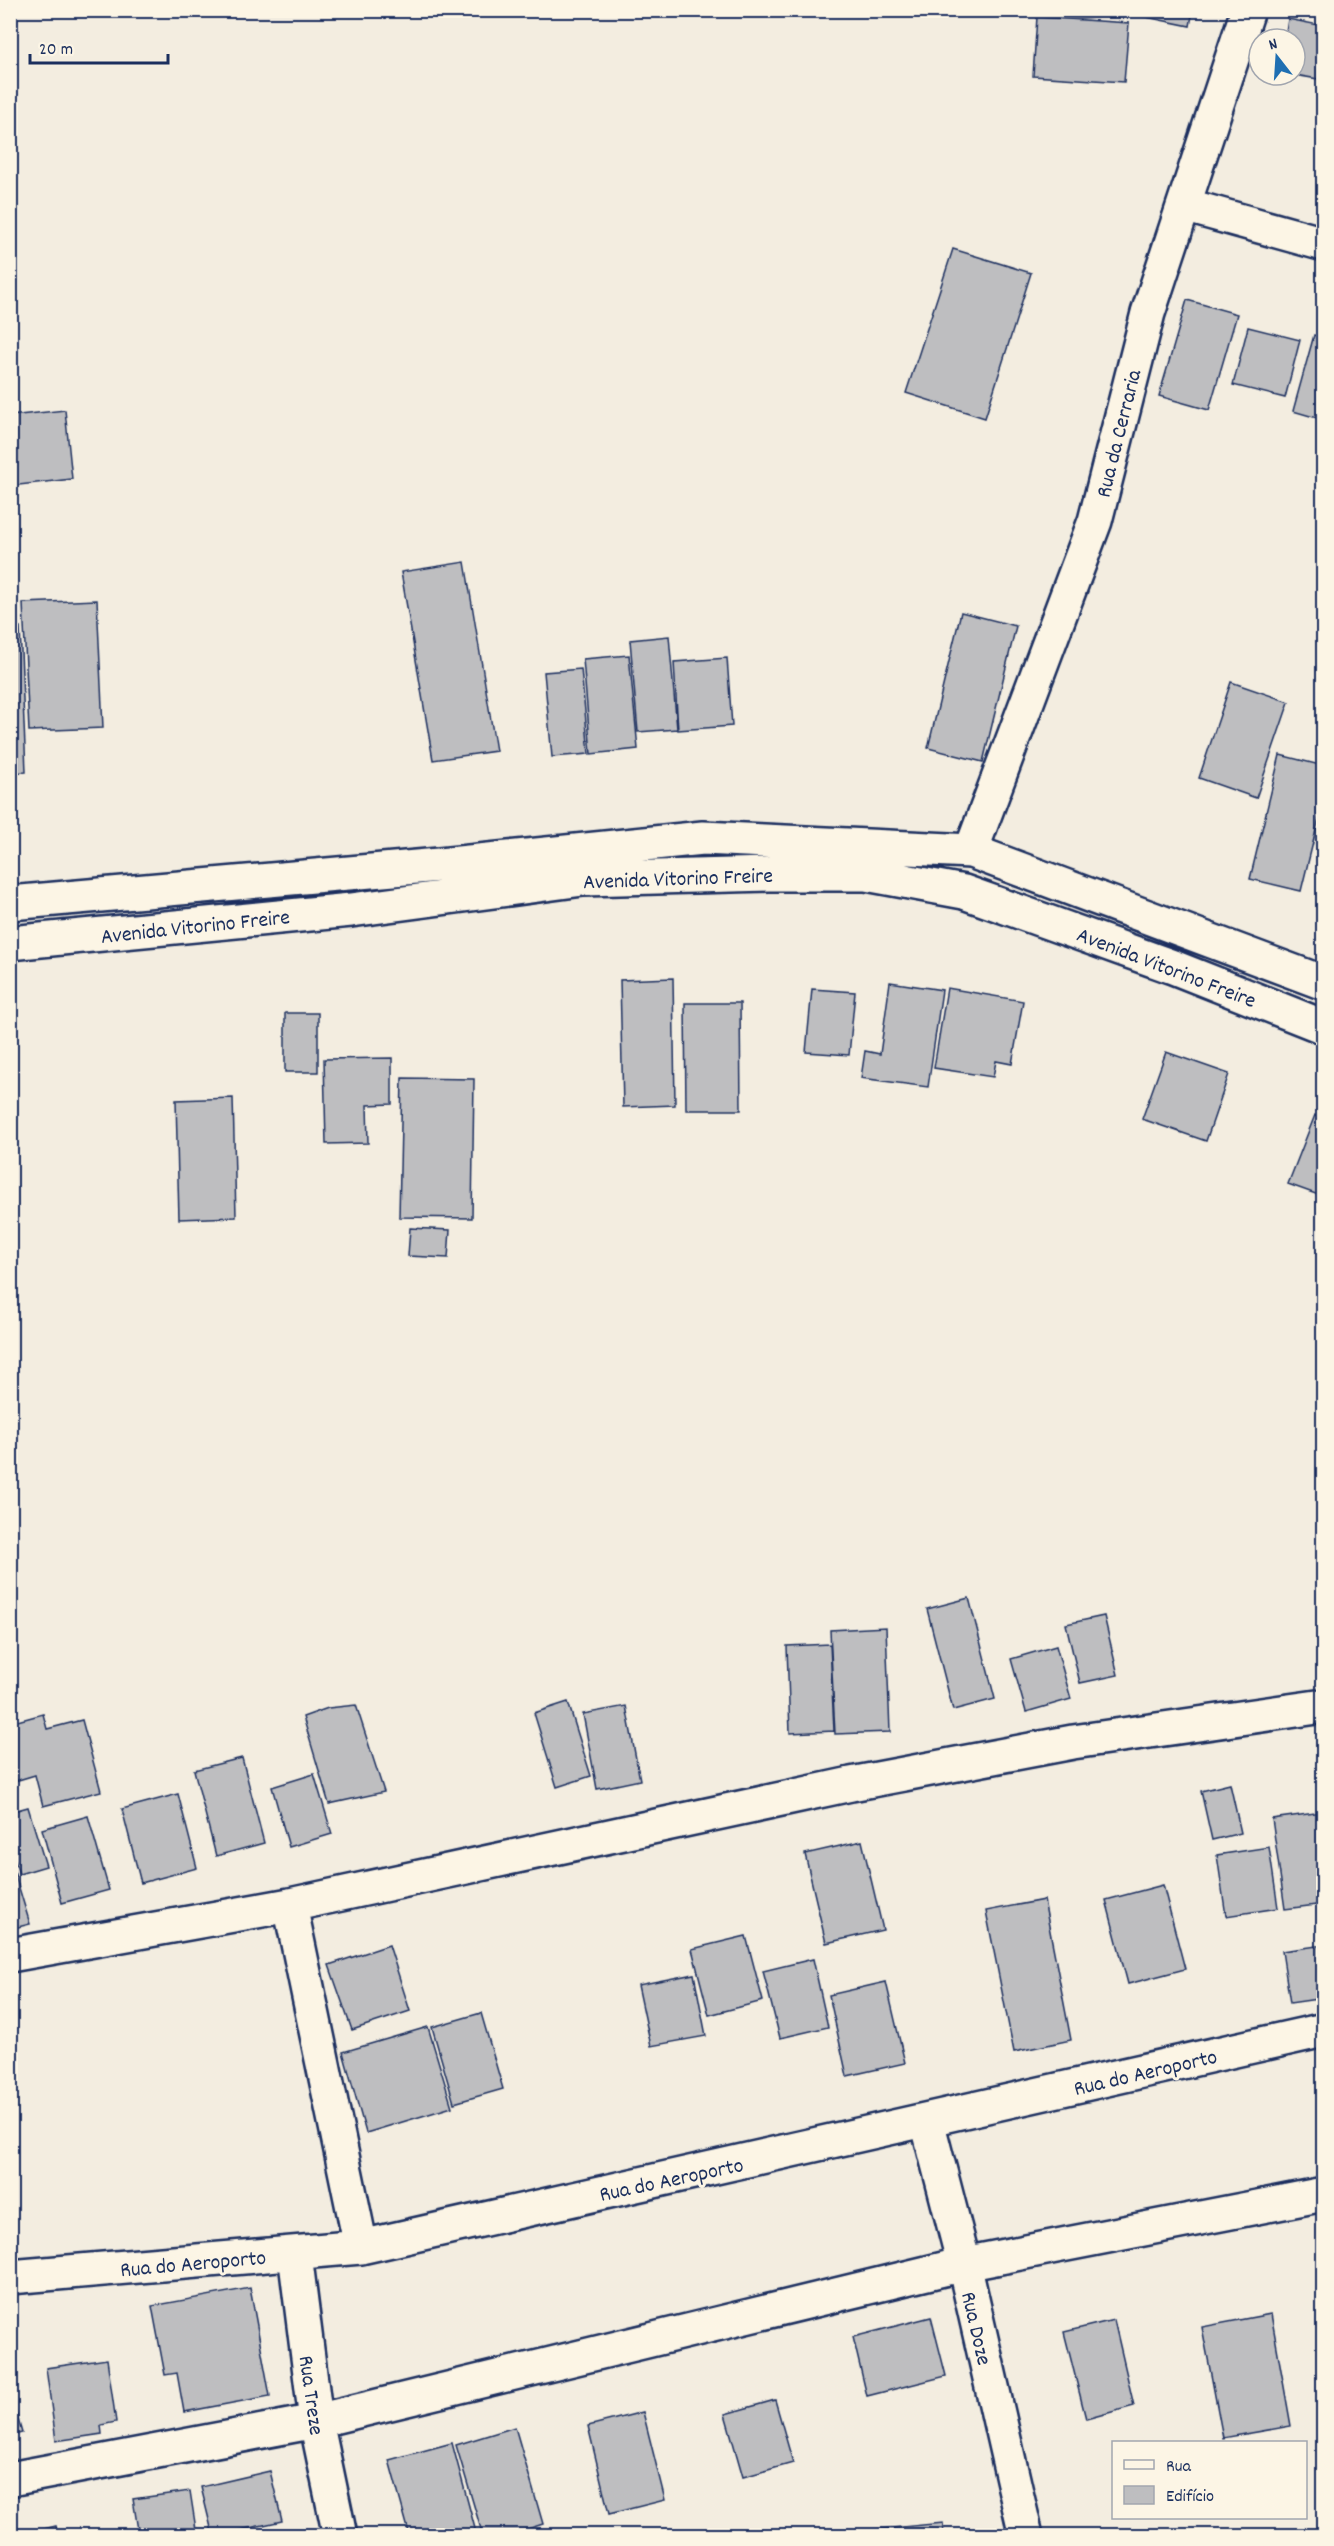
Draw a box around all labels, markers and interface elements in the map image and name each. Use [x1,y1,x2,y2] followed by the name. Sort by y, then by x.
[30,27,168,65] scale bar
[1247,27,1307,87] north arrow
[1266,33,1281,57] text: N
[39,38,73,63] text: 20 m
[1090,366,1151,501] street label: Rua da Cerraria
[583,862,774,899] street label: Avenida Vitorino Freire
[99,903,291,954] street label: Avenida Vitorino Freire
[1072,921,1260,1018] street label: Avenida Vitorino Freire
[1071,2043,1221,2106] street label: Rua do Aeroporto
[597,2151,747,2212] street label: Rua do Aeroporto
[119,2244,268,2287] street label: Rua do Aeroporto
[951,2289,998,2369] street label: Rua Doze
[289,2354,330,2437] street label: Rua Treze
[1112,2441,1307,2519] legend
[1166,2455,1192,2480] text: Rua
[1166,2485,1214,2510] text: Edifício

